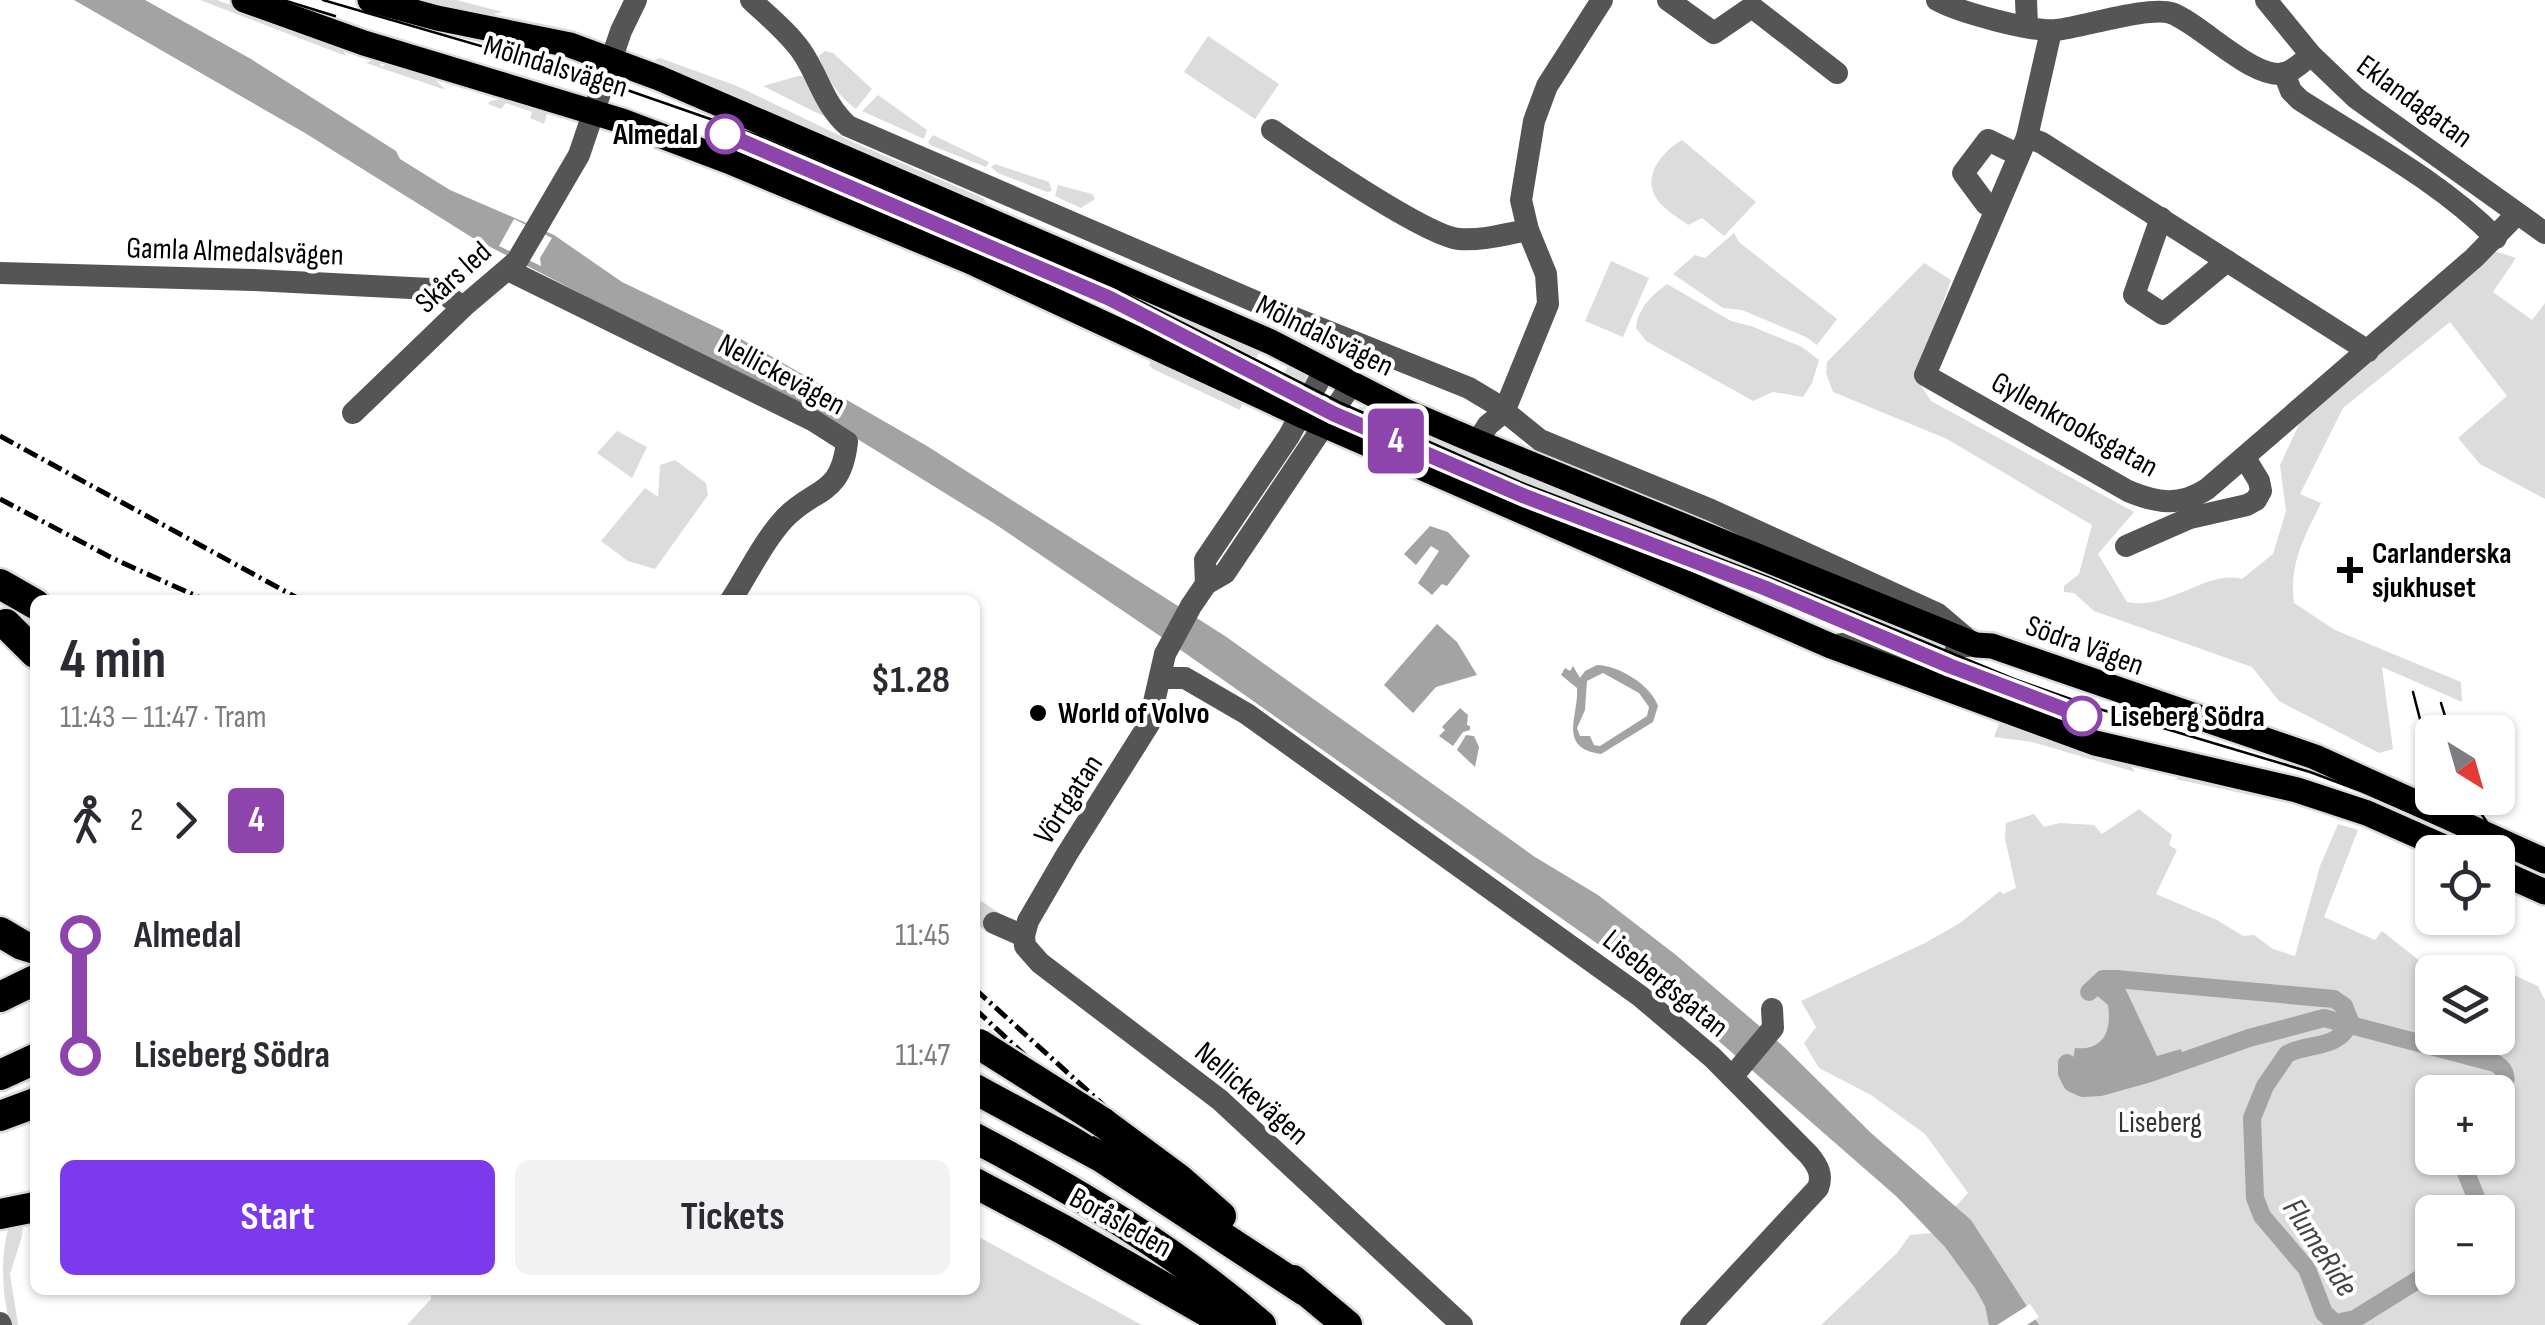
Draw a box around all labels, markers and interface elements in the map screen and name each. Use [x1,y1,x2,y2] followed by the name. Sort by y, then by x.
[479,28,632,106] street label: Mölndalsvägen
[2349,48,2479,156] street label: Eklandagatan
[706,115,744,153] marker: Almedal
[612,117,698,153] place label: Almedal
[126,230,344,274] street label: Gamla Almedalsvägen
[408,234,499,321] street label: Skårs led
[1250,287,1399,385] street label: Mölndalsvägen
[712,326,851,423] street label: Nellickevägen
[1985,364,2164,485] street label: Gyllenkrooksgatan
[1364,408,1428,474] line badge: 4
[1388,420,1404,463] text: 4
[2372,536,2512,606] place label: Carlanderska sjukhuset
[2337,557,2363,583] marker: Carlanderska sjukhuset
[2021,608,2149,684] street label: Södra Vägen
[60,627,166,694] text: 4 min
[871,658,950,703] text: $1.28
[1058,696,1210,732] place label: World of Volvo
[2063,697,2101,735] marker: Liseberg Södra
[60,698,266,737] text: 11:43 – 11:47 · Tram
[2110,699,2265,735] place label: Liseberg Södra
[1027,702,1049,724] marker: World of Volvo
[2415,715,2515,815] north arrow
[2415,715,2515,1295] map controls
[1027,748,1111,851] street label: Vörtgatan
[60,793,115,848] icon: walk
[158,793,213,848] icon: forward
[248,799,264,842] text: 4
[130,801,143,840] text: 2
[2415,835,2515,935] button: locate
[134,913,241,958] text: Almedal
[895,916,950,955] text: 11:45
[1595,922,1735,1045] street label: Lisebergsgatan
[2415,955,2515,1055] button: layers
[134,1033,330,1078] text: Liseberg Södra
[1187,1035,1316,1153] street label: Nellickevägen
[896,1036,950,1075] text: 11:47
[2415,1075,2515,1175] button: +
[2118,1105,2202,1141] park label: Liseberg
[60,1160,495,1275] button: Start
[515,1160,950,1275] button: Tickets
[1063,1180,1178,1266] street label: Boråsleden
[2274,1191,2366,1304] water label: FlumeRide
[2415,1195,2515,1295] button: −

